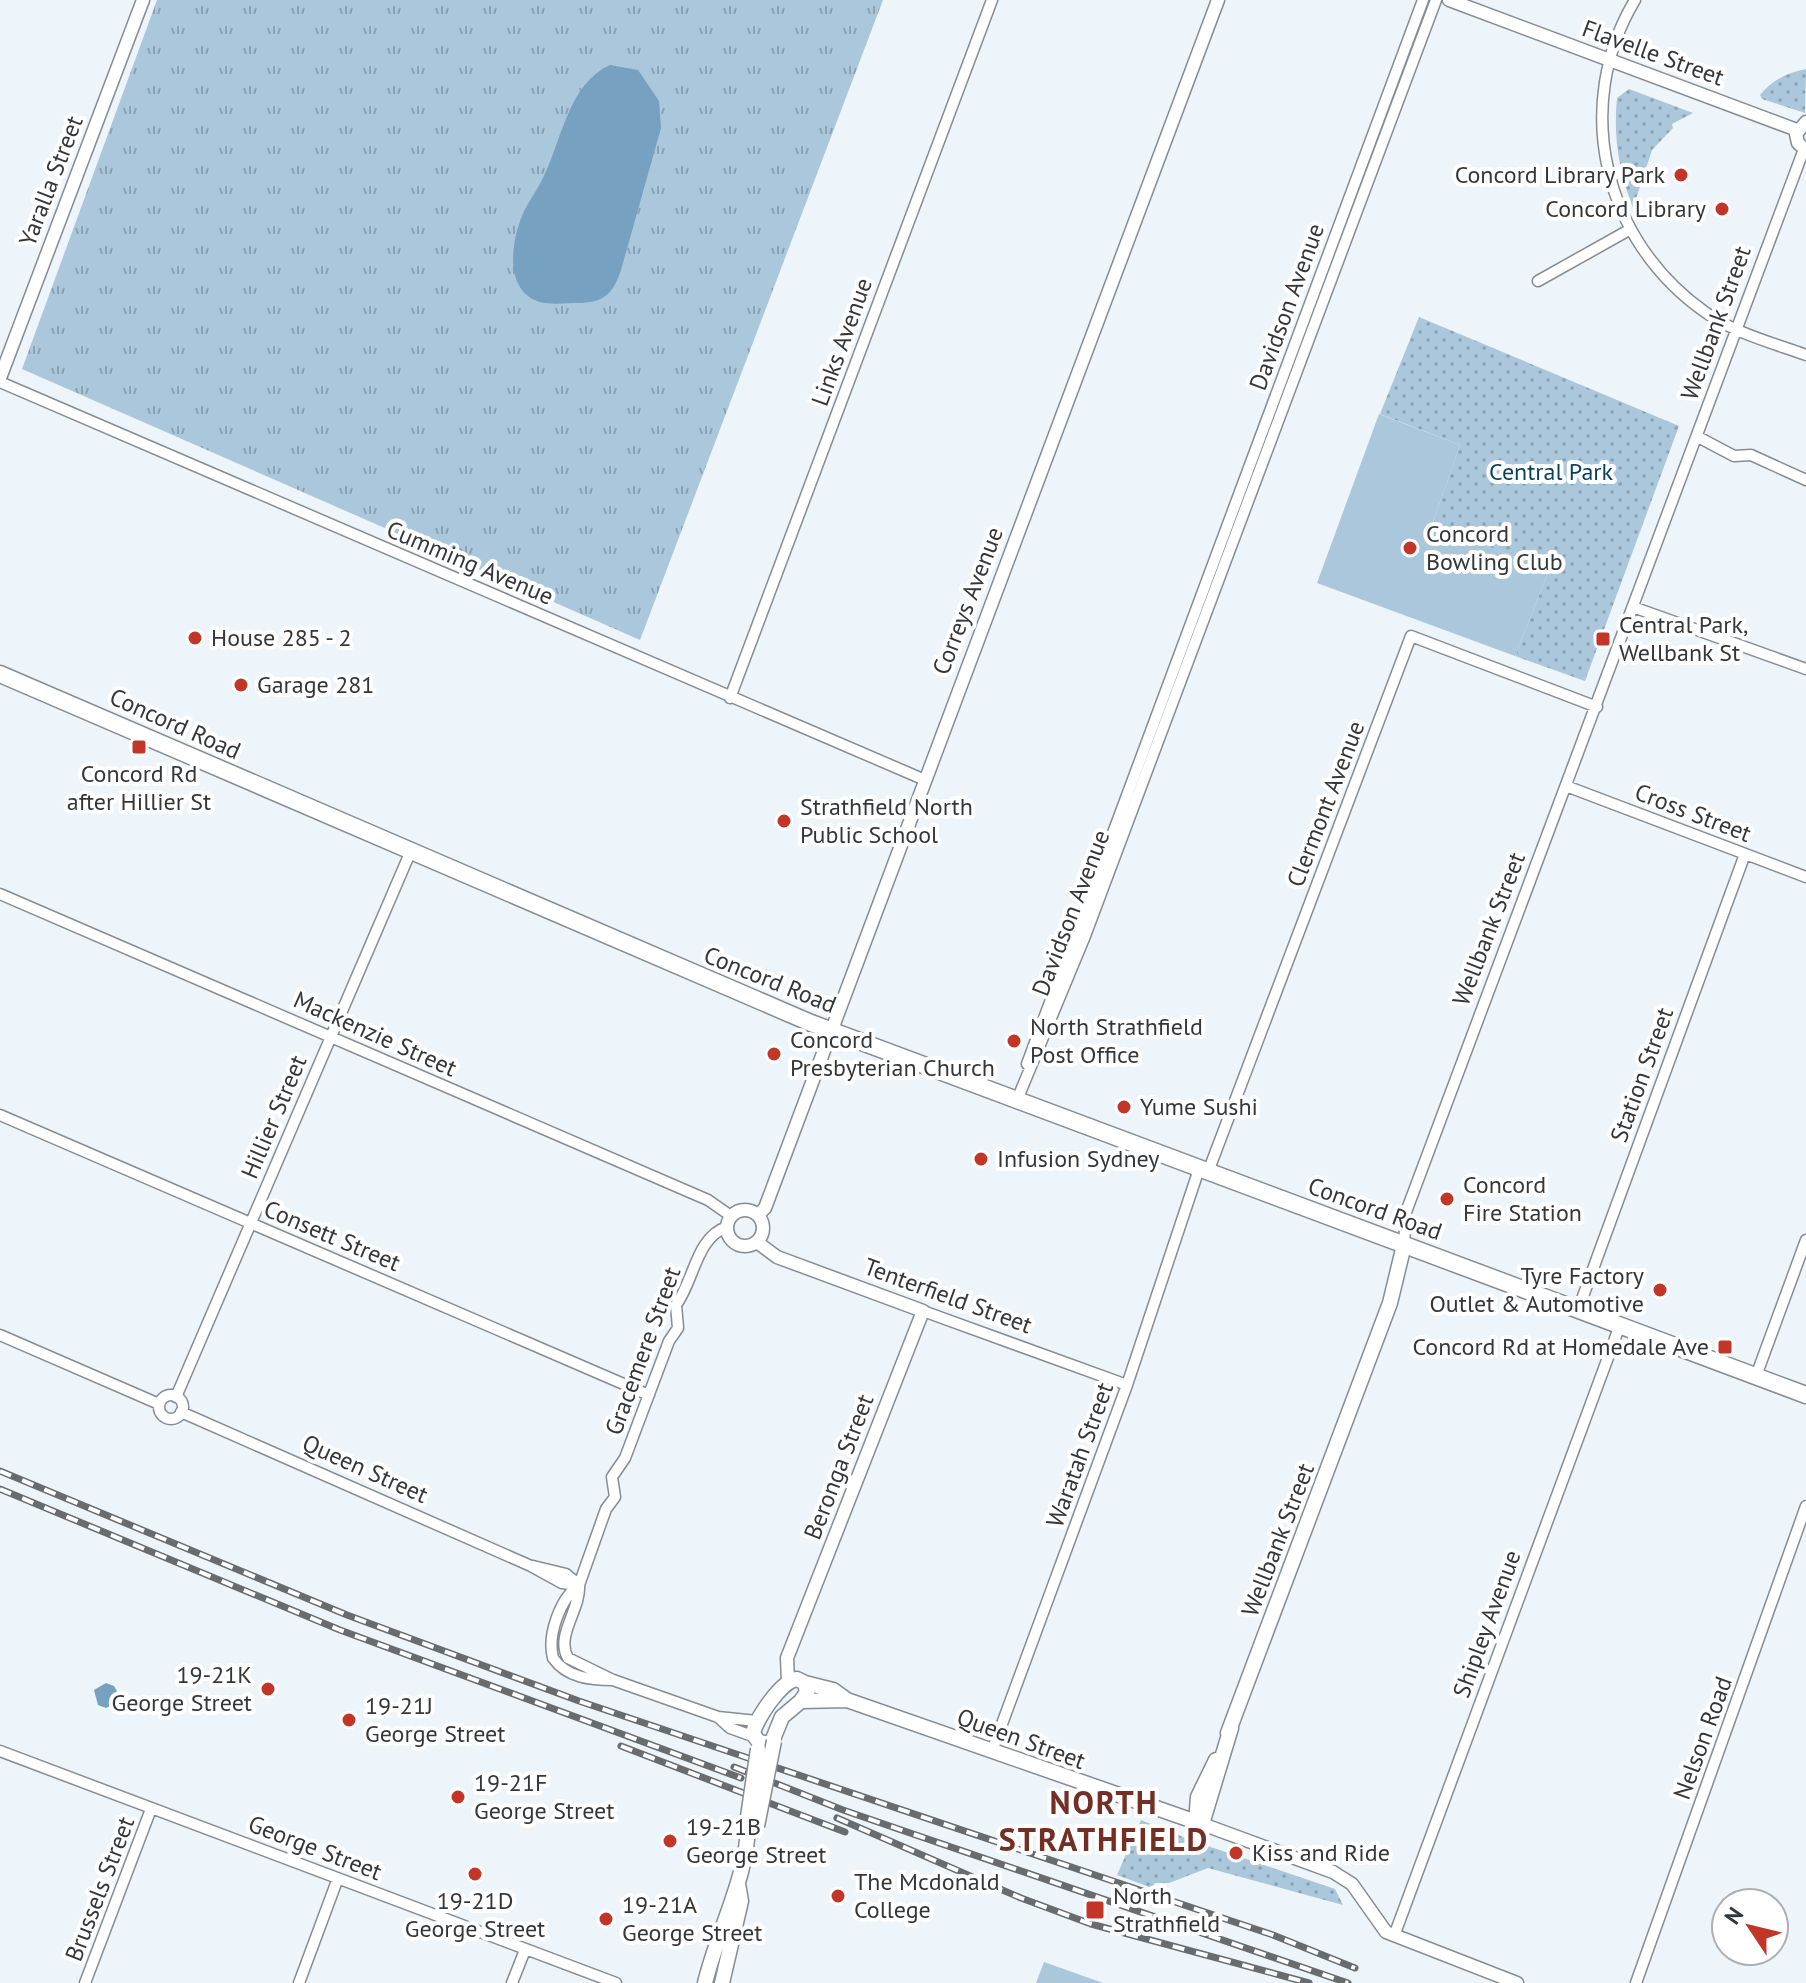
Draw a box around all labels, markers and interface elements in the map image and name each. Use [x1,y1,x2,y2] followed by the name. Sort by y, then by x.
[1578,13,1728,93] street label: Flavelle Street
[11,111,90,250] street label: Yaralla Street
[1455,159,1666,190] place label: Concord Library Park
[1672,166,1690,184] marker: Concord Library Park
[1545,193,1706,224] place label: Concord Library
[1713,200,1731,218] marker: Concord Library
[1242,219,1331,394] street label: Davidson Avenue
[1673,242,1758,404] street label: Wellbank Street
[804,273,879,410] street label: Links Avenue
[1489,456,1613,487] park label: Central Park
[382,513,558,612] street label: Cumming Avenue
[1426,518,1563,577] place label: Concord Bowling Club
[925,523,1010,679] street label: Correys Avenue
[1401,539,1419,557] marker: Concord Bowling Club
[1619,609,1748,668] place label: Central Park, Wellbank St
[211,622,352,653] place label: House 285 - 2
[186,629,204,647] marker: House 285 - 2
[1594,630,1612,648] marker: Central Park, Wellbank St
[257,669,374,700] place label: Garage 281
[232,676,250,694] marker: Garage 281
[105,681,246,766] street label: Concord Road
[1280,716,1371,891] street label: Clermont Avenue
[130,738,148,756] marker: Concord Rd after Hillier St
[67,758,211,817] place label: Concord Rd after Hillier St
[1631,776,1756,849] street label: Cross Street
[800,791,973,850] place label: Strathfield North Public School
[775,812,793,830] marker: Strathfield North Public School
[1025,825,1116,1000] street label: Davidson Avenue
[1445,848,1532,1010] street label: Wellbank Street
[699,939,841,1020] street label: Concord Road
[289,984,462,1083] street label: Mackenzie Street
[1603,1003,1680,1146] street label: Station Street
[1030,1011,1203,1070] place label: North Strathfield Post Office
[790,1024,995,1083] place label: Concord Presbyterian Church
[1005,1032,1023,1050] marker: North Strathfield Post Office
[765,1045,783,1063] marker: Concord Presbyterian Church
[234,1050,313,1183] street label: Hillier Street
[1140,1091,1258,1122] place label: Yume Sushi
[1115,1098,1133,1116] marker: Yume Sushi
[997,1143,1159,1174] place label: Infusion Sydney
[972,1150,990,1168] marker: Infusion Sydney
[1463,1169,1582,1228] place label: Concord Fire Station
[1304,1170,1446,1247] street label: Concord Road
[1438,1190,1456,1208] marker: Concord Fire Station
[259,1193,405,1278] street label: Consett Street
[860,1251,1036,1340] street label: Tenterfield Street
[1429,1260,1644,1319] place label: Tyre Factory Outlet & Automotive
[598,1262,687,1439] street label: Gracemere Street
[1651,1281,1669,1299] marker: Tyre Factory Outlet & Automotive
[1412,1331,1709,1362] place label: Concord Rd at Homedale Ave
[1716,1338,1734,1356] marker: Concord Rd at Homedale Ave
[1039,1378,1120,1531] street label: Waratah Street
[797,1390,880,1544] street label: Beronga Street
[298,1427,433,1510] street label: Queen Street
[1234,1459,1321,1621] street label: Wellbank Street
[1445,1546,1528,1702] street label: Shipley Avenue
[112,1659,252,1718] place label: 19-21K George Street
[1666,1672,1739,1804] street label: Nelson Road
[259,1680,277,1698] marker: 19-21K George Street
[365,1690,505,1749] place label: 19-21J George Street
[953,1701,1090,1776] street label: Queen Street
[340,1711,358,1729] marker: 19-21J George Street
[474,1767,614,1826] place label: 19-21F George Street
[999,1781,1209,1860] district label: NORTH STRATHFIELD
[449,1788,467,1806] marker: 19-21F George Street
[244,1808,386,1887] street label: George Street
[686,1811,826,1870] place label: 19-21B George Street
[58,1812,141,1965] street label: Brussels Street
[661,1832,679,1850] marker: 19-21B George Street
[1252,1837,1390,1868] place label: Kiss and Ride
[1227,1844,1245,1862] marker: Kiss and Ride
[466,1865,484,1883] marker: 19-21D George Street
[854,1866,1000,1925] place label: The Mcdonald College
[1113,1880,1220,1939] place label: North Strathfield
[405,1885,545,1944] place label: 19-21D George Street
[829,1887,847,1905] marker: The Mcdonald College
[1710,1887,1790,1967] north arrow
[622,1889,762,1948] place label: 19-21A George Street
[1084,1899,1106,1921] marker: North Strathfield
[1718,1902,1749,1929] text: N
[597,1910,615,1928] marker: 19-21A George Street

